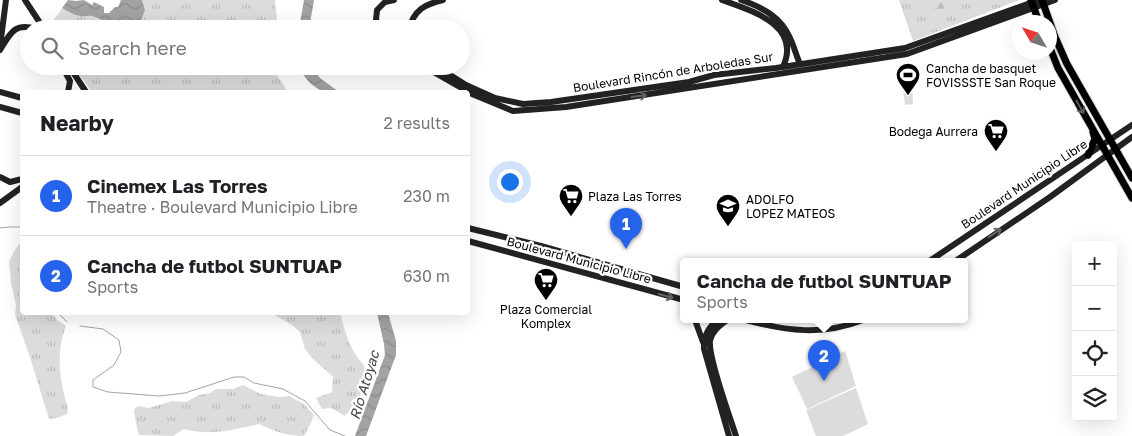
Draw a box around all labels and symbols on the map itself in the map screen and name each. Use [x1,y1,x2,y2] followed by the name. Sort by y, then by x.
[1012,15,1057,60] north arrow
[572,49,774,95] street label: Boulevard Rincón de Arboledas Sur
[926,61,1056,90] place label: Cancha de basquet FOVISSSTE San Roque
[895,62,921,96] sports icon: Cancha de basquet FOVISSSTE San Roque
[631,91,647,101] one-way arrow
[1076,99,1086,114] one-way arrow
[983,118,1009,152] supermarket icon: Bodega Aurrera
[889,124,978,139] place label: Bodega Aurrera
[958,136,1090,232] street label: Boulevard Municipio Libre
[497,169,523,195] your location
[558,183,584,217] supermarket icon: Plaza Las Torres
[588,189,682,204] place label: Plaza Las Torres
[746,192,836,221] place label: ADOLFO LOPEZ MATEOS
[715,193,741,227] school or university icon: ADOLFO LOPEZ MATEOS
[610,208,642,249] pin: 1
[987,228,1001,238] one-way arrow
[505,234,653,286] street label: Boulevard Municipio Libre
[533,267,559,301] supermarket icon: Plaza Comercial Komplex
[658,291,674,301] one-way arrow
[500,302,592,331] place label: Plaza Comercial Komplex
[808,340,840,381] pin: 2
[346,347,383,421] water label: Río Atoyac

